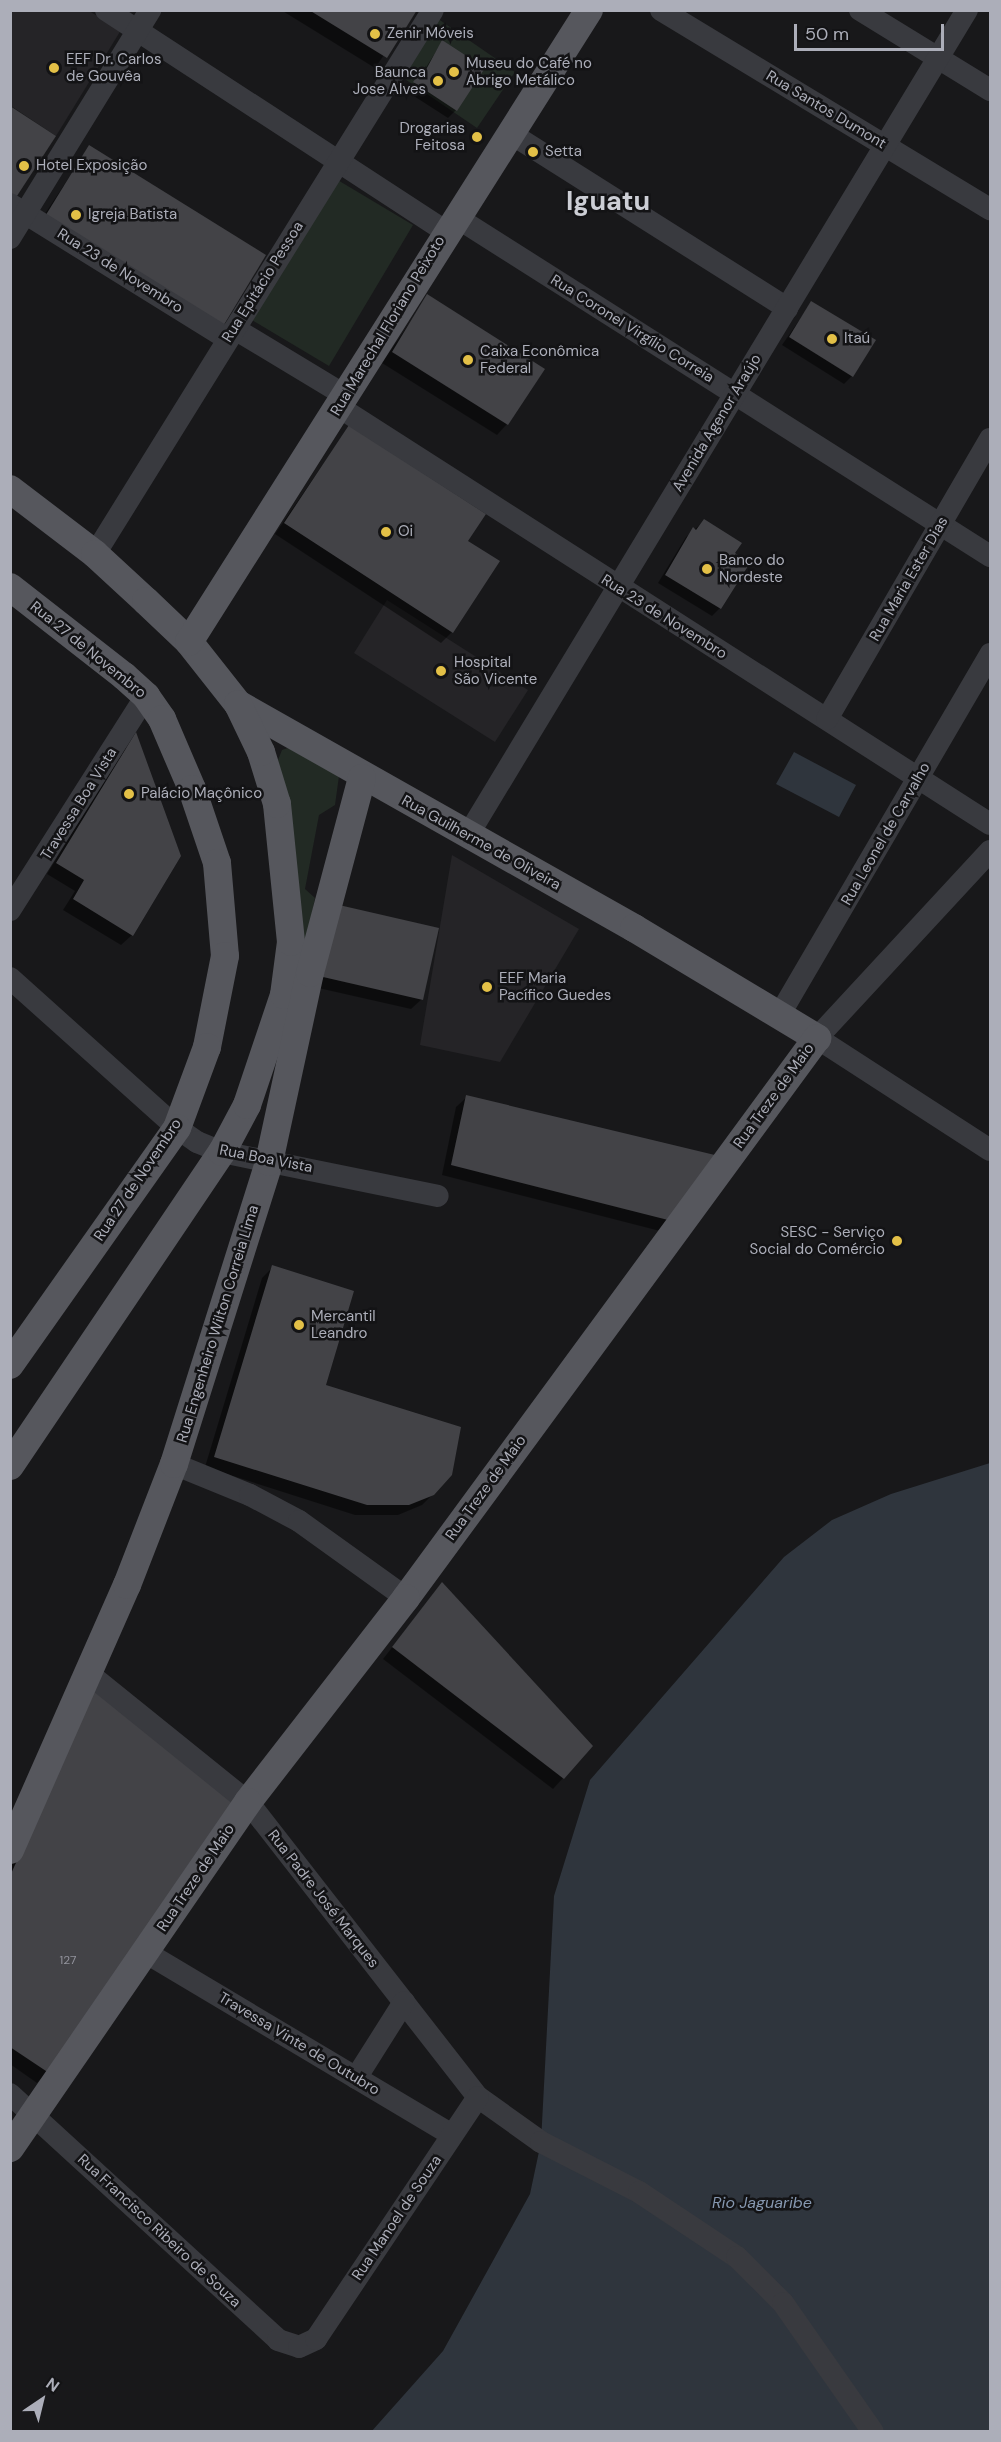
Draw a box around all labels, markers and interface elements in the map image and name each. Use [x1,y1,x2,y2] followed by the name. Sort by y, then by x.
[797,12,947,50] scale bar
[805,22,849,46] text: 50 m
[387,25,474,43] place label: Zenir Móveis
[368,27,382,41] marker: Zenir Móveis
[66,50,161,85] place label: EEF Dr. Carlos de Gouvêa
[466,54,592,89] place label: Museu do Café no Abrigo Metálico
[47,61,61,75] marker: EEF Dr. Carlos de Gouvêa
[353,63,426,98] place label: Baunca Jose Alves
[447,65,461,79] marker: Museu do Café no Abrigo Metálico
[763,67,889,153] street label: Rua Santos Dumont
[431,74,445,88] marker: Baunca Jose Alves
[399,119,465,154] place label: Drogarias Feitosa
[470,130,484,144] marker: Drogarias Feitosa
[545,143,582,161] place label: Setta
[526,145,540,159] marker: Setta
[36,157,147,175] place label: Hotel Exposição
[17,159,31,173] marker: Hotel Exposição
[566,185,650,217] district label: Iguatu
[88,206,177,224] place label: Igreja Batista
[69,208,83,222] marker: Igreja Batista
[219,218,307,346] street label: Rua Epitácio Pessoa
[54,225,186,317] street label: Rua 23 de Novembro
[327,233,449,419] street label: Rua Marechal Floriano Peixoto
[547,271,717,387] street label: Rua Coronel Virgílio Correia
[844,330,870,348] place label: Itaú
[825,332,839,346] marker: Itaú
[480,342,599,377] place label: Caixa Econômica Federal
[669,351,765,495] street label: Avenida Agenor Araújo
[461,353,475,367] marker: Caixa Econômica Federal
[866,514,952,644] street label: Rua Maria Ester Dias
[398,523,413,541] place label: Oi
[379,525,393,539] marker: Oi
[719,551,785,586] place label: Banco do Nordeste
[700,562,714,576] marker: Banco do Nordeste
[598,571,730,663] street label: Rua 23 de Novembro
[26,598,150,702] street label: Rua 27 de Novembro
[454,653,537,688] place label: Hospital São Vicente
[432,662,450,680] marker: Hospital São Vicente
[37,744,121,864] street label: Travessa Boa Vista
[838,759,934,909] street label: Rua Leonel de Carvalho
[141,785,262,803] place label: Palácio Maçônico
[122,787,136,801] marker: Palácio Maçônico
[398,792,564,894] street label: Rua Guilherme de Oliveira
[499,969,611,1004] place label: EEF Maria Pacífico Guedes
[480,980,494,994] marker: EEF Maria Pacífico Guedes
[730,1040,818,1152] street label: Rua Treze de Maio
[90,1115,186,1245] street label: Rua 27 de Novembro
[218,1141,314,1177] street label: Rua Boa Vista
[173,1203,263,1445] street label: Rua Engenheiro Wilton Correia Lima
[750,1223,885,1258] place label: SESC - Serviço Social do Comércio
[890,1234,904,1248] marker: SESC - Serviço Social do Comércio
[311,1307,376,1342] place label: Mercantil Leandro
[292,1318,306,1332] marker: Mercantil Leandro
[442,1432,530,1544] street label: Rua Treze de Maio
[153,1821,239,1935] street label: Rua Treze de Maio
[264,1827,382,1971] street label: Rua Padre José Marques
[60,1954,76,1968] house number: 127
[215,1989,383,2099] street label: Travessa Vinte de Outubro
[74,2151,244,2311] street label: Rua Francisco Ribeiro de Souza
[348,2152,446,2284] street label: Rua Manoel de Souza
[712,2193,812,2213] water label: Rio Jaguaribe
[12,2370,72,2430] north arrow
[42,2373,63,2397] text: N

